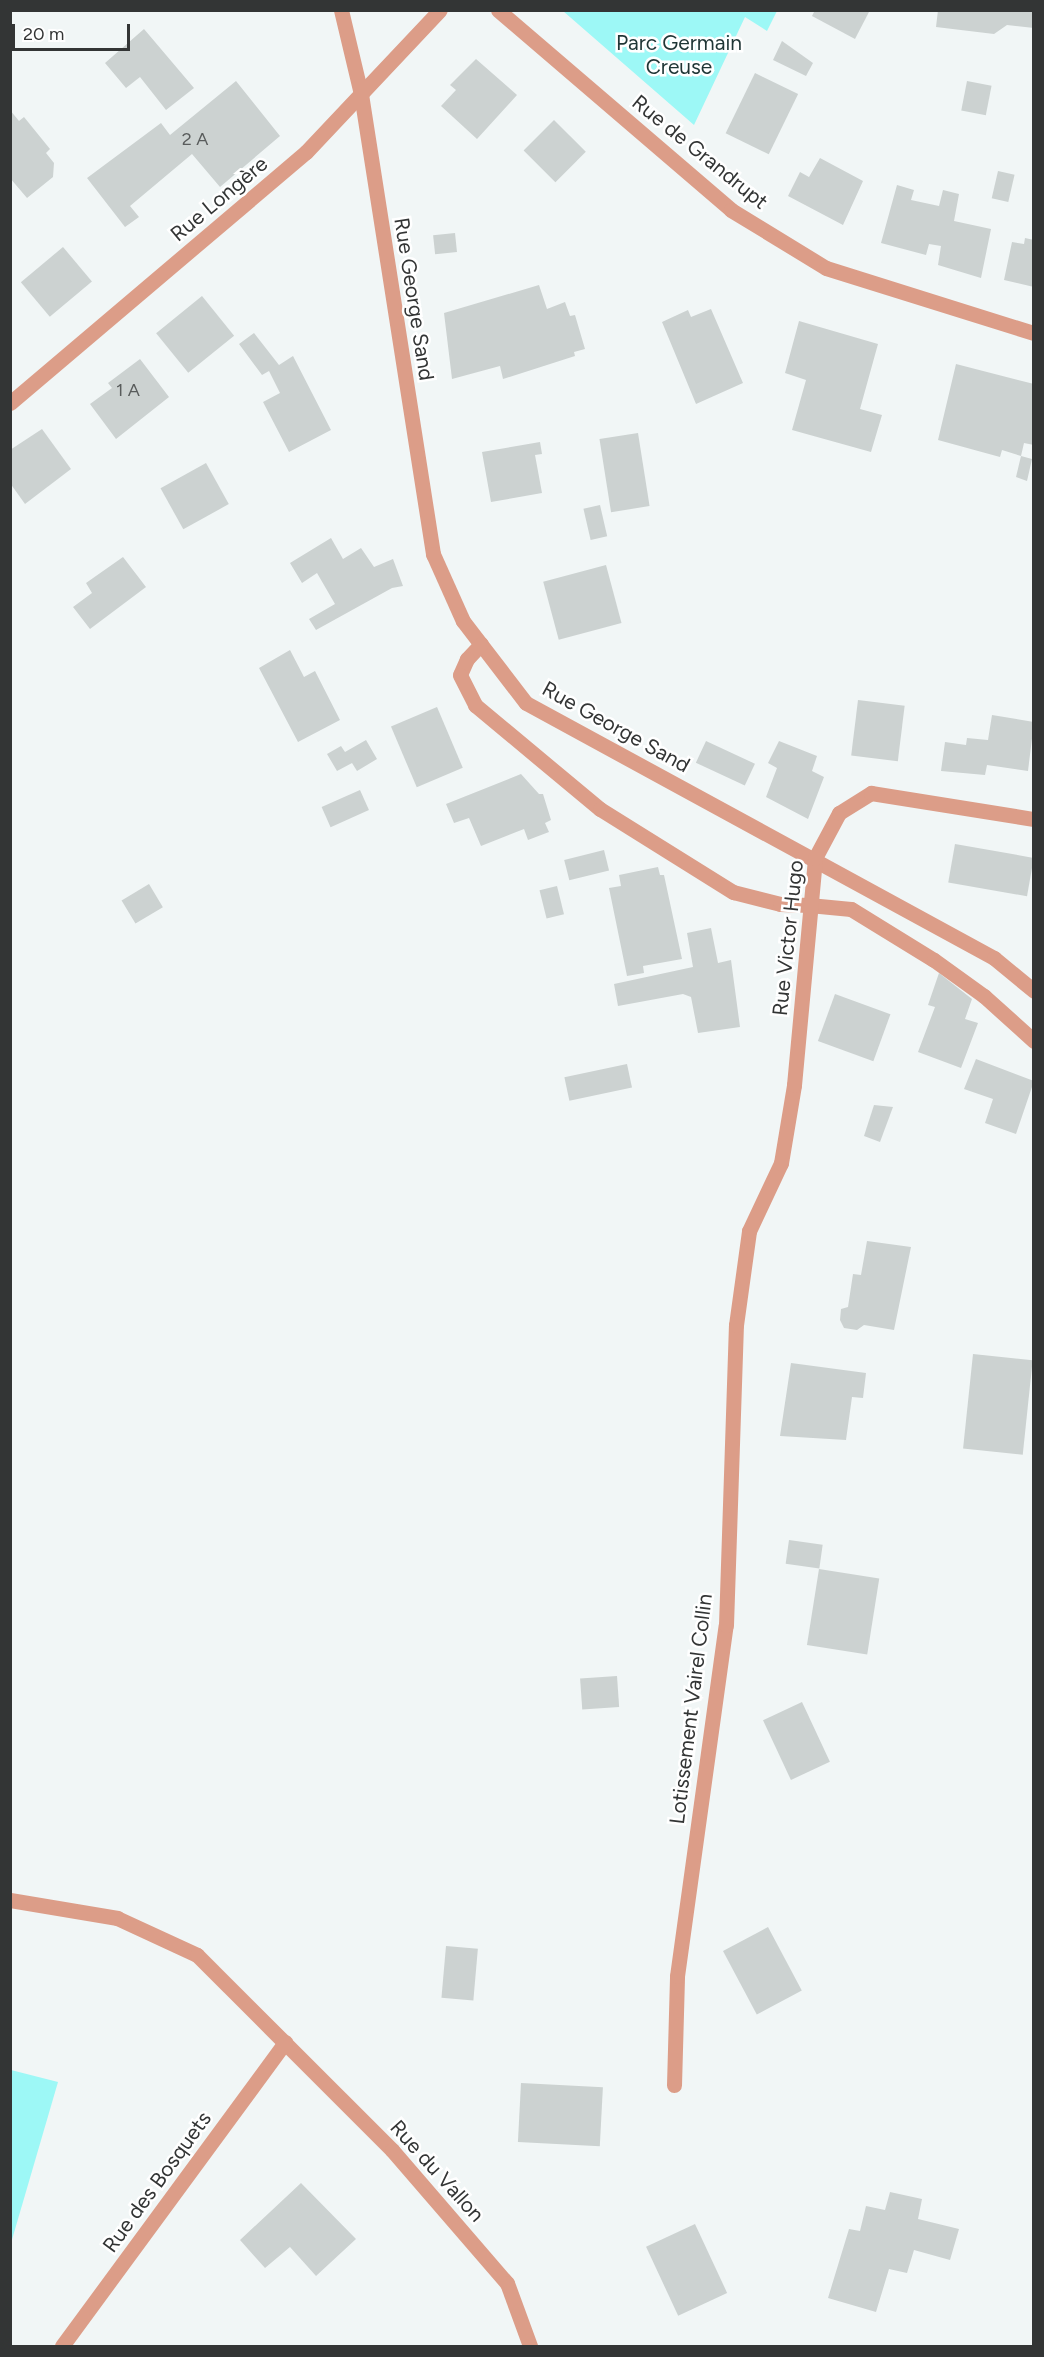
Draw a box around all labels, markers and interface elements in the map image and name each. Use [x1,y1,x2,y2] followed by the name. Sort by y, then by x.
[15,12,134,50] scale bar
[23,23,64,45] text: 20 m
[616,30,742,80] park label: Parc Germain Creuse
[627,90,773,214] street label: Rue de Grandrupt
[182,128,208,150] house number: 2 A
[165,151,273,247] street label: Rue Longère
[389,216,439,382] street label: Rue George Sand
[116,379,140,401] house number: 1 A
[538,676,694,778] street label: Rue George Sand
[767,859,809,1017] street label: Rue Victor Hugo
[664,1592,718,1826] street label: Lotissement Vairel Collin
[97,2107,217,2257] street label: Rue des Bosquets
[385,2115,489,2227] street label: Rue du Vallon

